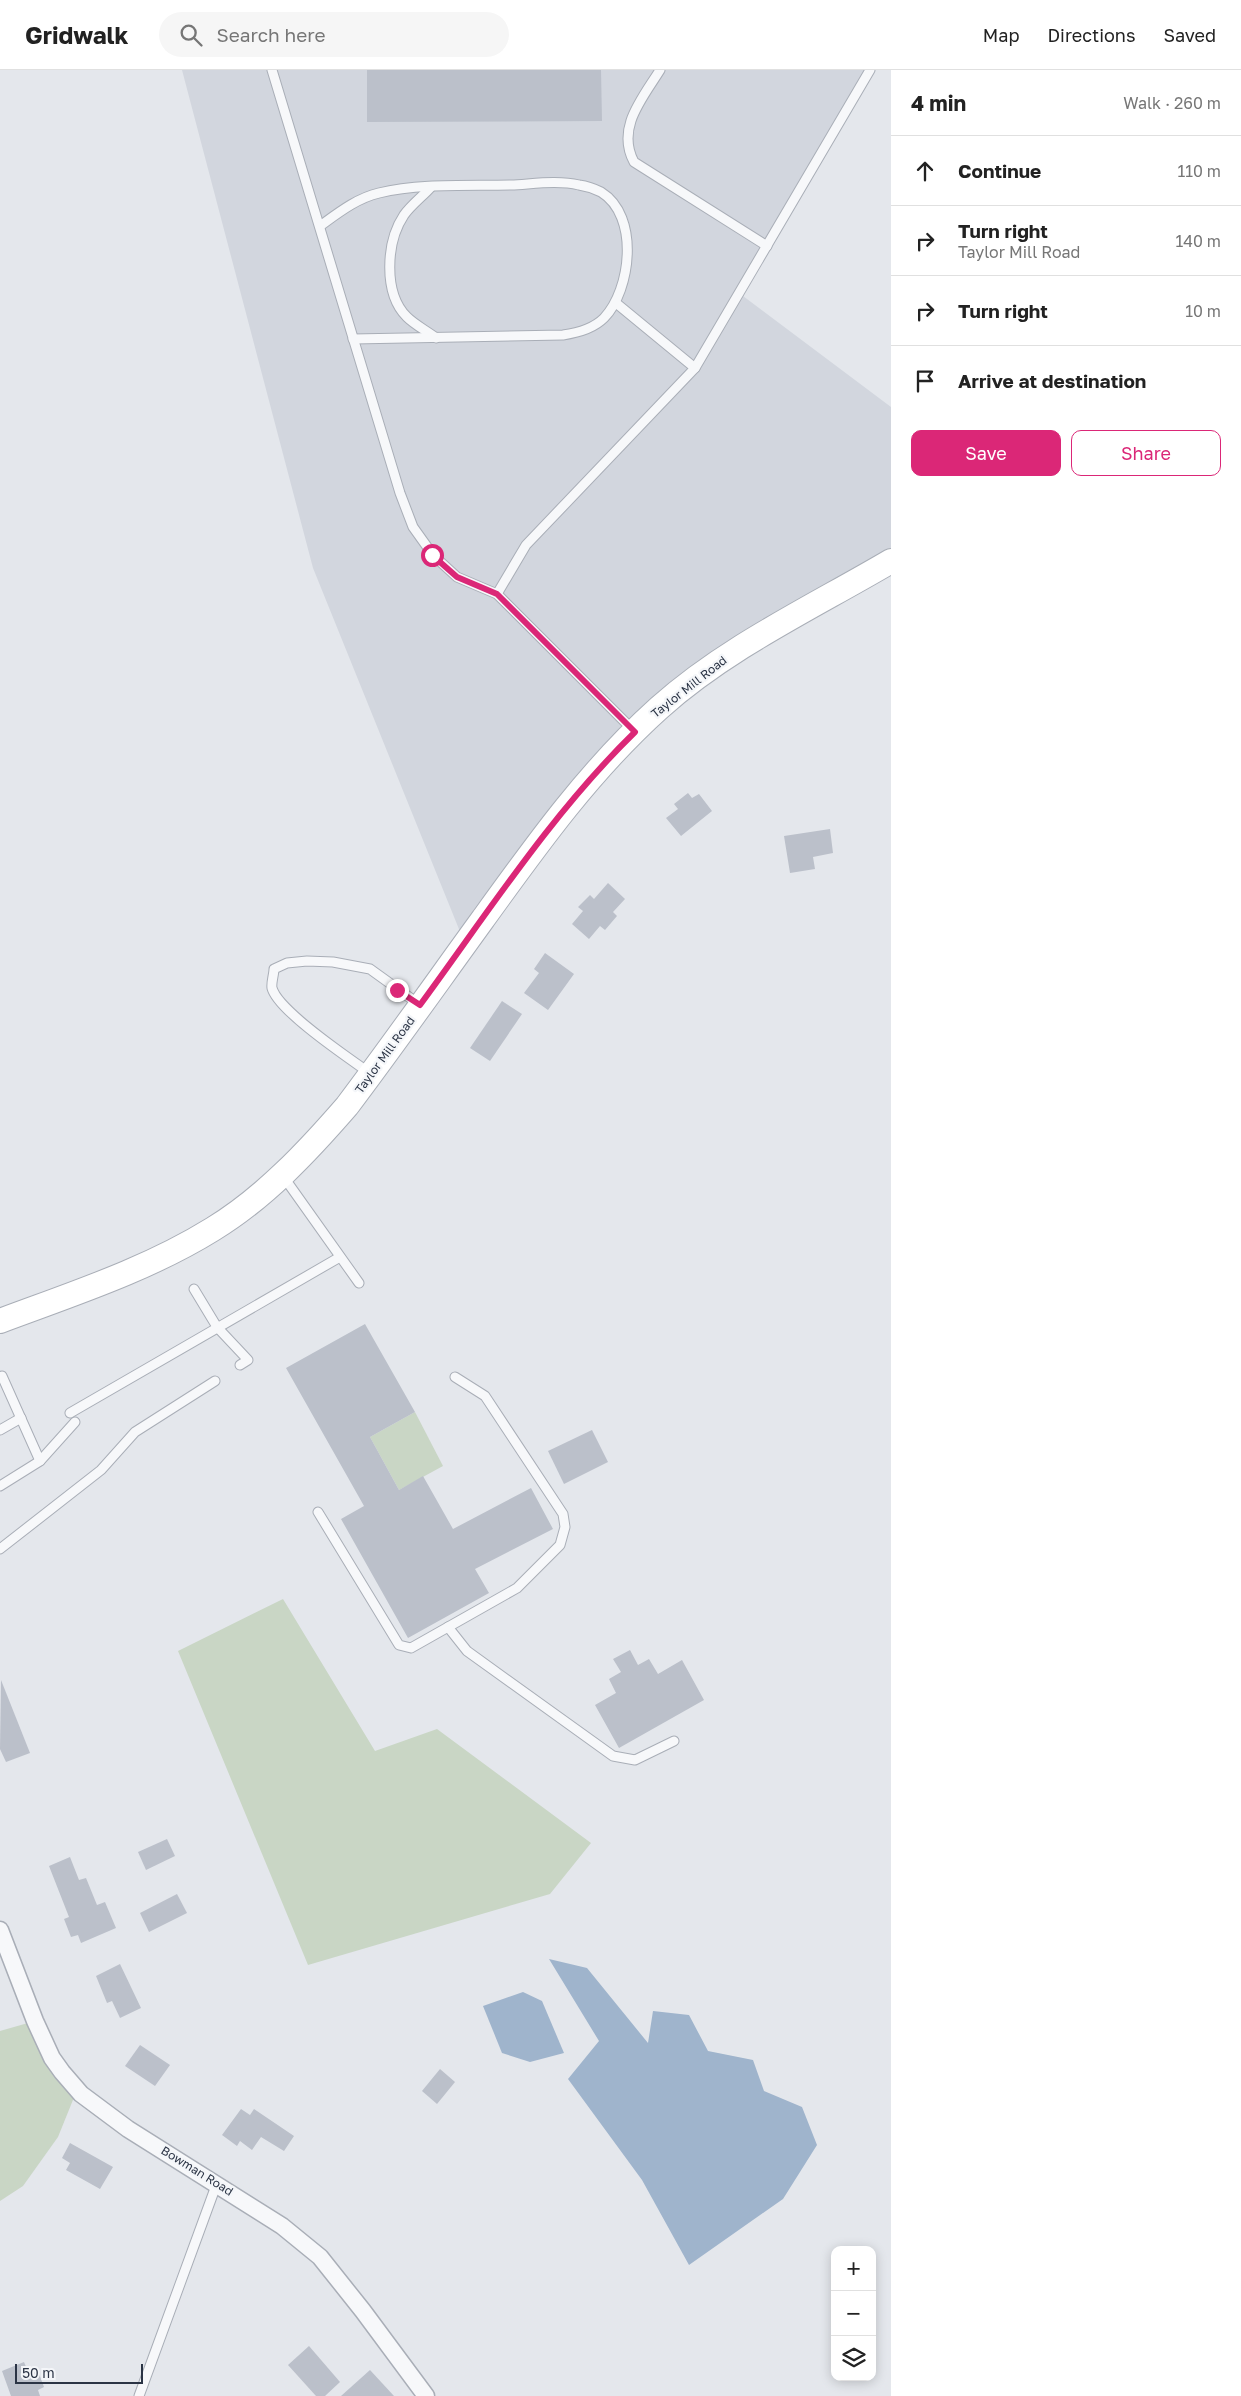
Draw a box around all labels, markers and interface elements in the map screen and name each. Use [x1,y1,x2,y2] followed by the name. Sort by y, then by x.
[159,12,509,57] search box
[25,20,129,49] text: Gridwalk
[177,21,205,49] icon: search
[217,23,325,46] text: Search here
[983,24,1019,46] text: Map
[1047,24,1135,46] text: Directions
[1163,24,1216,46] text: Saved
[911,90,966,116] text: 4 min
[1123,93,1221,113] text: Walk · 260 m
[911,157,939,185] icon: ahead
[958,159,1041,182] text: Continue
[1177,161,1221,181] text: 110 m
[958,219,1048,242] text: Turn right
[911,227,939,255] icon: right
[1175,231,1221,251] text: 140 m
[958,242,1080,262] text: Taylor Mill Road
[911,297,939,325] icon: right
[958,299,1048,322] text: Turn right
[1185,301,1221,321] text: 10 m
[911,367,939,395] icon: arrive
[958,369,1146,392] text: Arrive at destination
[911,430,1061,476] button: Save
[1071,430,1221,476] button: Share
[421,544,444,567] route start
[648,652,729,721] street label: Taylor Mill Road
[386,979,409,1002] route end
[352,1013,418,1096] street label: Taylor Mill Road
[159,2142,236,2199] street label: Bowman Road
[831,2246,876,2381] map controls
[831,2246,876,2291] button: +
[831,2291,876,2336] button: −
[831,2336,876,2381] button: layers
[15,2361,142,2384] scale bar
[22,2364,55,2381] text: 50 m

